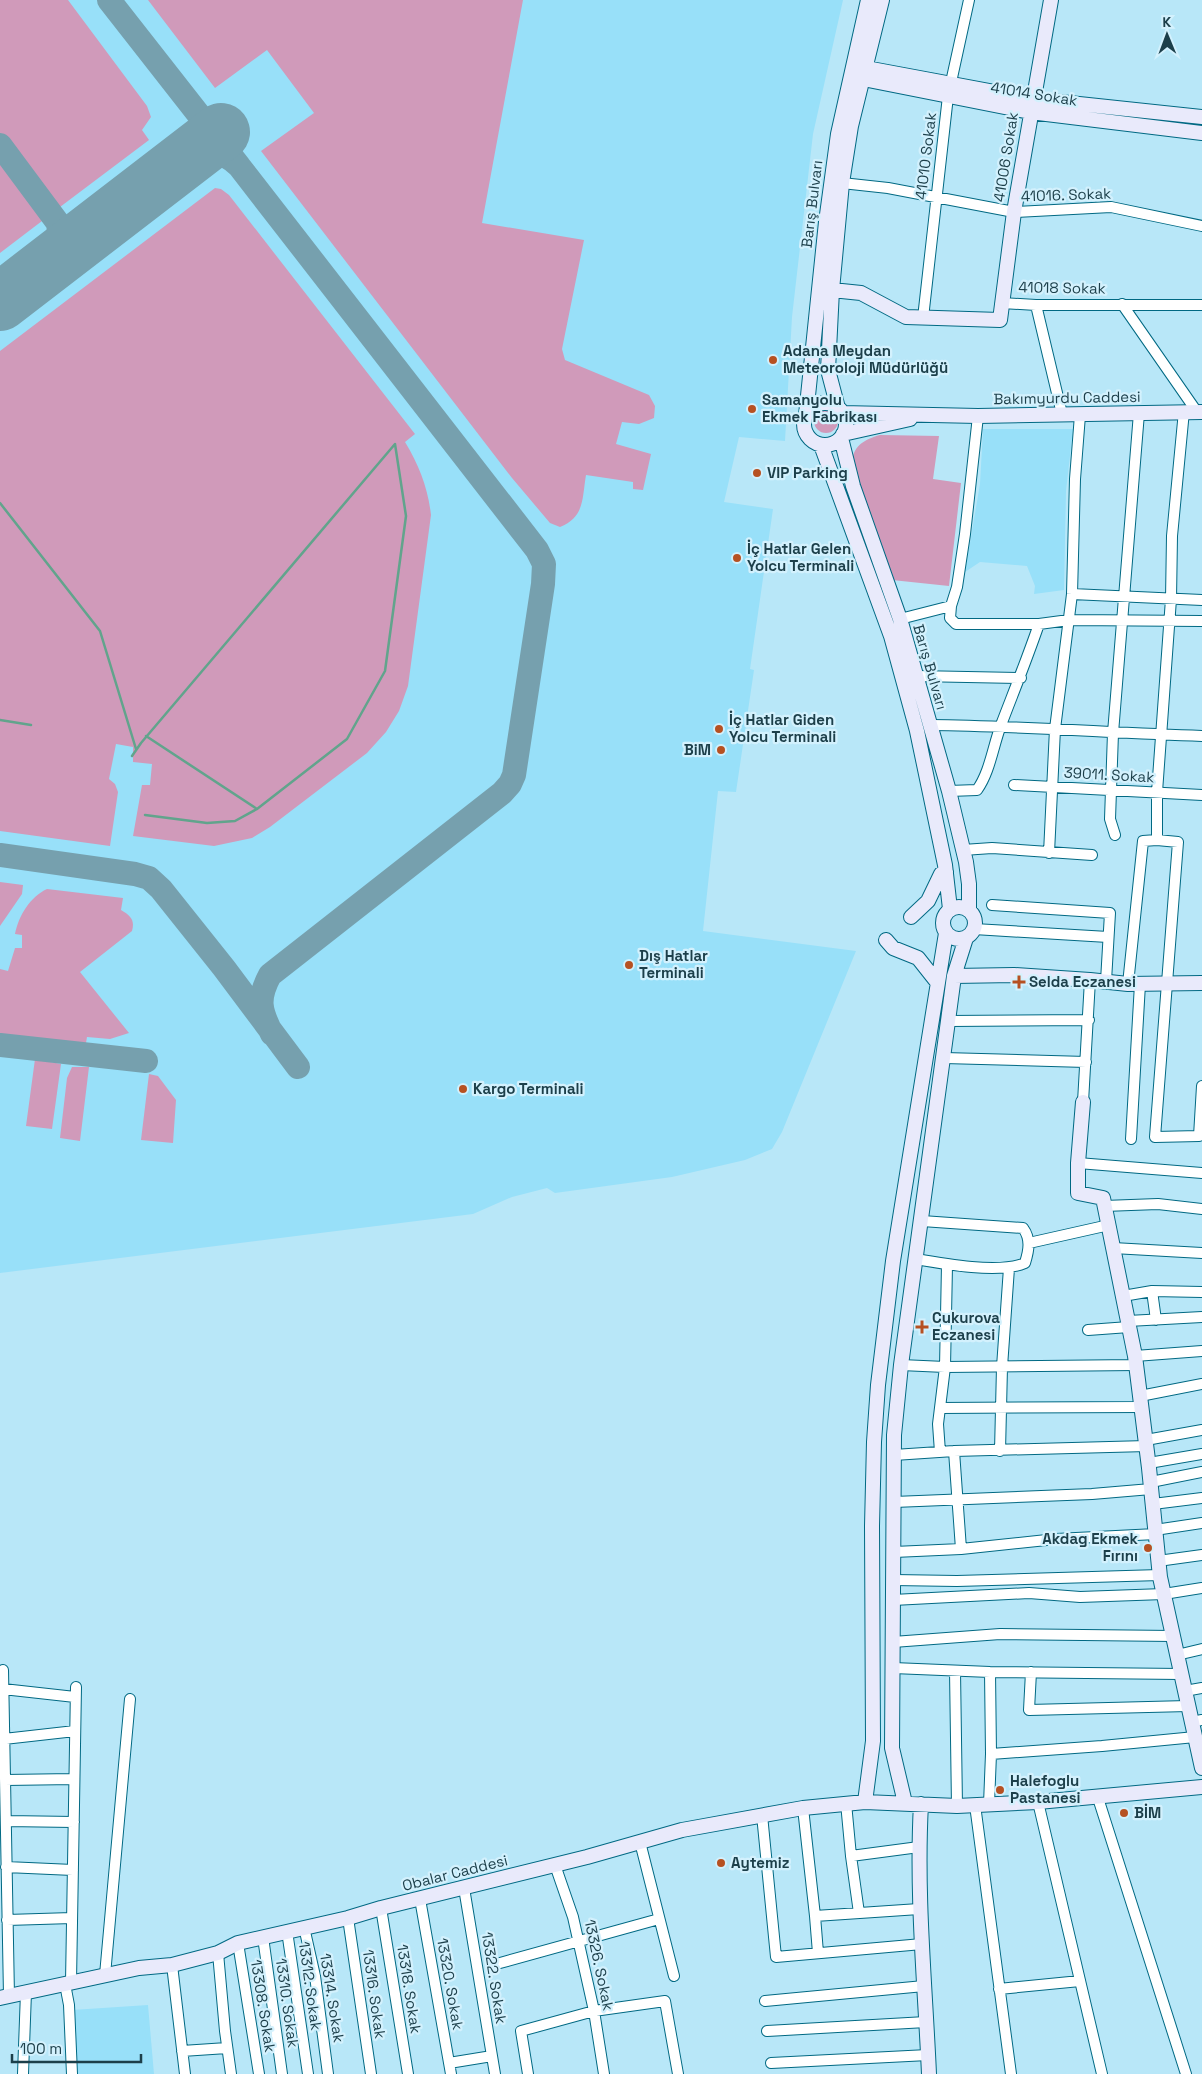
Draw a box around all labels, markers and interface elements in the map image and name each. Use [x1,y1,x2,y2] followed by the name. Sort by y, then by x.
[1142,10,1192,60] north arrow
[1162,13,1172,31] text: K
[989,77,1079,110] street label: 41014 Sokak
[911,111,940,201] street label: 41010 Sokak
[989,111,1022,203] street label: 41006 Sokak
[797,159,826,249] street label: Barış Bulvarı
[1020,183,1112,206] street label: 41016. Sokak
[1018,277,1106,298] street label: 41018 Sokak
[783,341,948,377] place label: Adana Meydan Meteoroloji Müdürlüğü
[767,354,779,366] marker: Adana Meydan Meteoroloji Müdürlüğü
[993,387,1141,408] street label: Bakımyurdu Caddesi
[762,390,877,426] place label: Samanyolu Ekmek Fabrikası
[746,403,758,415] marker: Samanyolu Ekmek Fabrikası
[767,463,848,482] place label: VIP Parking
[751,467,763,479] marker: VIP Parking
[747,539,854,575] place label: İç Hatlar Gelen Yolcu Terminali
[731,552,743,564] marker: İç Hatlar Gelen Yolcu Terminali
[909,622,952,712] street label: Barış Bulvarı
[729,710,836,746] place label: İç Hatlar Giden Yolcu Terminali
[713,723,725,735] marker: İç Hatlar Giden Yolcu Terminali
[684,740,711,759] place label: BiM
[715,744,727,756] marker: BiM
[1063,763,1155,786] street label: 39011. Sokak
[639,946,708,982] place label: Dış Hatlar Terminali
[623,959,635,971] marker: Dış Hatlar Terminali
[1029,972,1136,991] place label: Selda Eczanesi
[1013,976,1025,988] marker: Selda Eczanesi
[473,1079,584,1098] place label: Kargo Terminali
[457,1083,469,1095] marker: Kargo Terminali
[932,1308,1000,1344] place label: Cukurova Eczanesi
[916,1321,928,1333] marker: Cukurova Eczanesi
[1042,1529,1139,1565] place label: Akdag Ekmek Fırını
[1142,1542,1154,1554] marker: Akdag Ekmek Fırını
[1010,1771,1081,1807] place label: Halefoglu Pastanesi
[994,1784,1006,1796] marker: Halefoglu Pastanesi
[1134,1803,1161,1822] place label: BİM
[1118,1807,1130,1819] marker: BİM
[400,1850,510,1895] street label: Obalar Caddesi
[731,1853,790,1872] place label: Aytemiz
[715,1857,727,1869] marker: Aytemiz
[581,1918,618,2012] street label: 13326. Sokak
[478,1931,511,2025] street label: 13322. Sokak
[433,1936,468,2031] street label: 13320. Sokak
[295,1940,326,2032] street label: 13312. Sokak
[393,1943,426,2035] street label: 13318. Sokak
[359,1948,390,2040] street label: 13316. Sokak
[316,1952,349,2044] street label: 13314. Sokak
[272,1957,303,2049] street label: 13310. Sokak
[247,1958,280,2054] street label: 13308. Sokak
[12,2032,141,2064] scale bar
[20,2039,62,2058] text: 100 m

